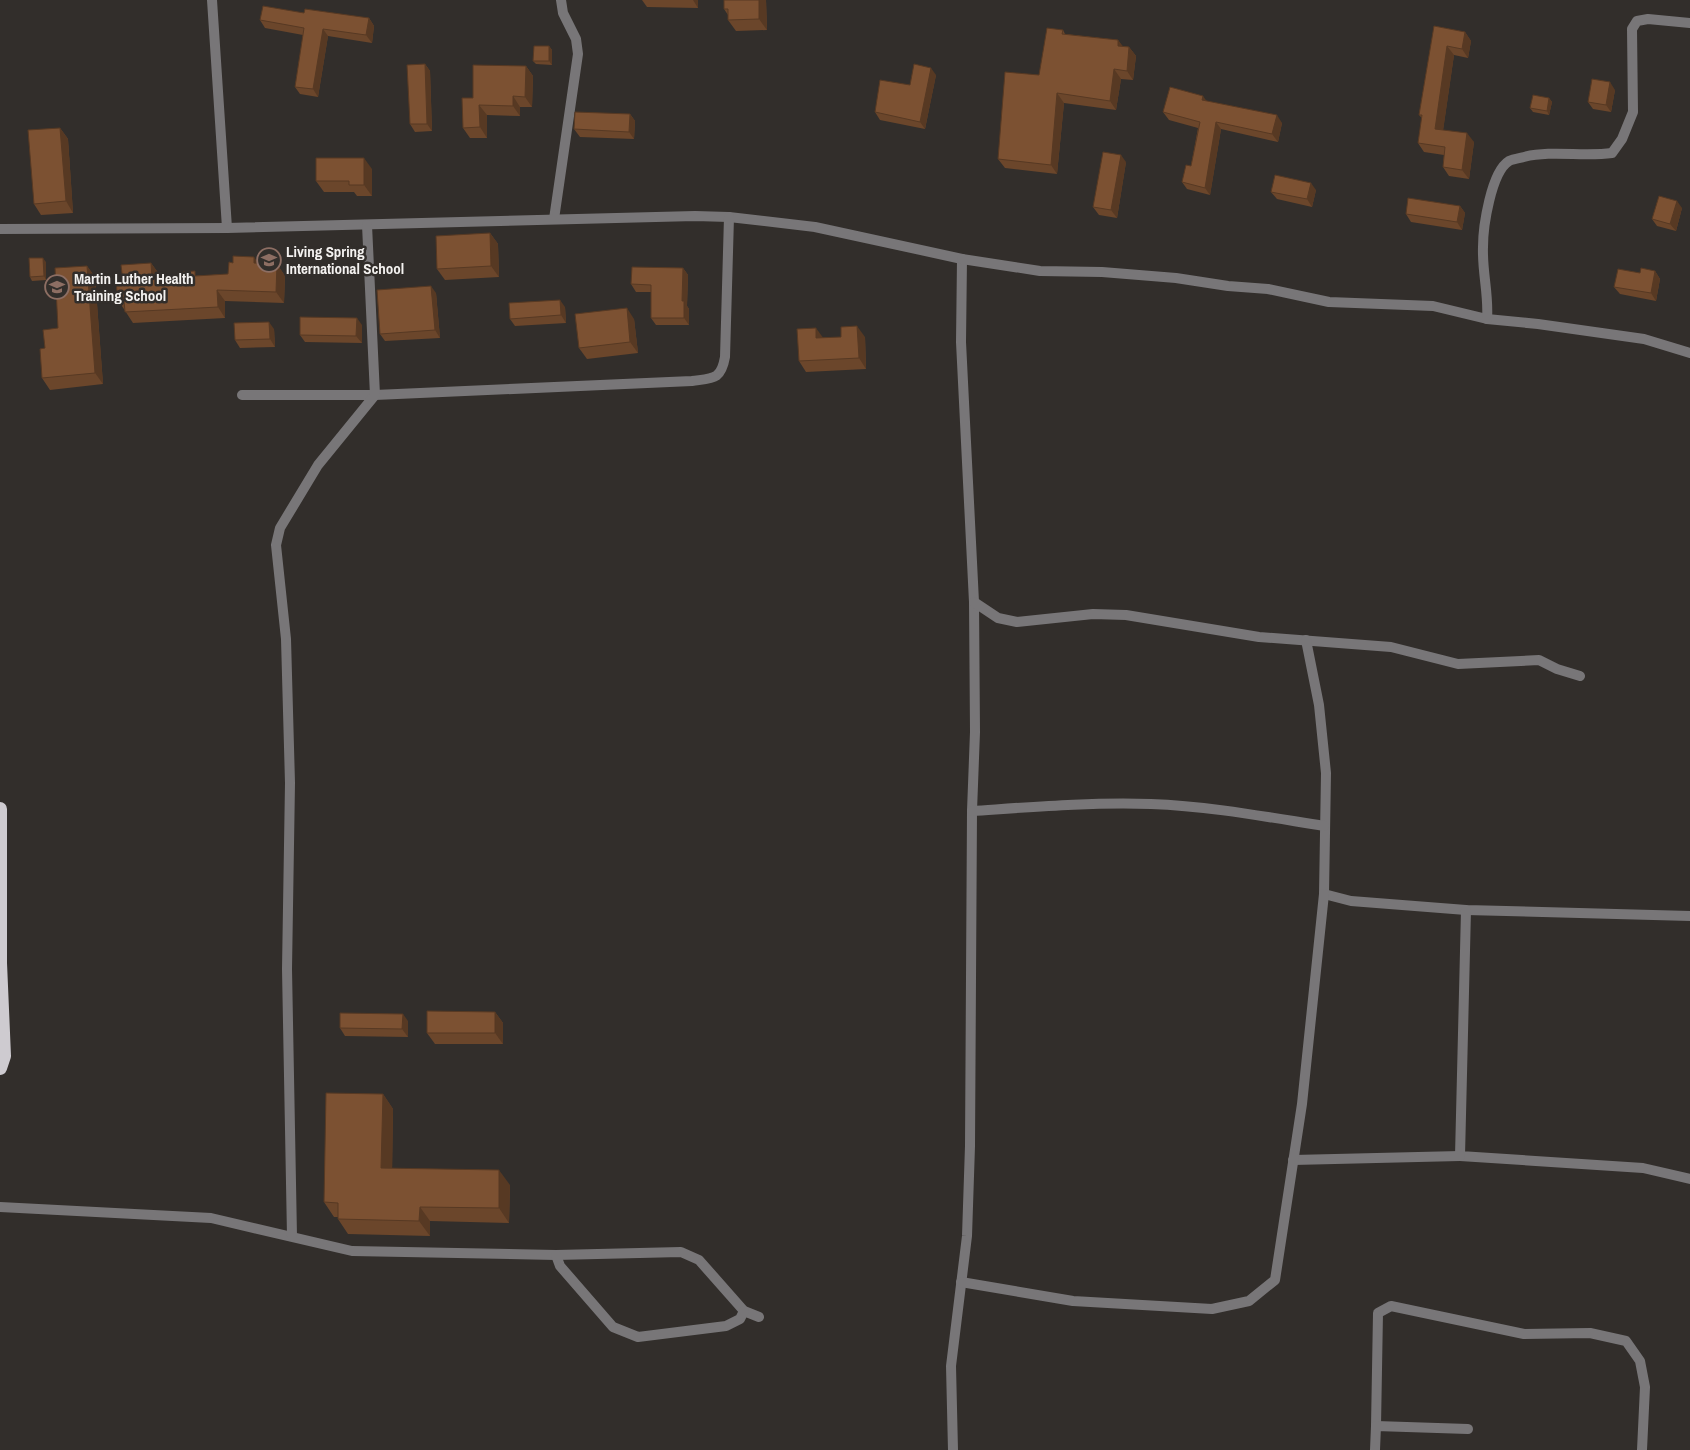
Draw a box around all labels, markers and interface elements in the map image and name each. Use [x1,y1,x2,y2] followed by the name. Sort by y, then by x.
[286,241,404,279] place label: Living Spring International School
[256,247,282,273] school or university icon: Living Spring International School
[74,268,194,306] place label: Martin Luther Health Training School
[44,274,70,300] school or university icon: Martin Luther Health Training School

